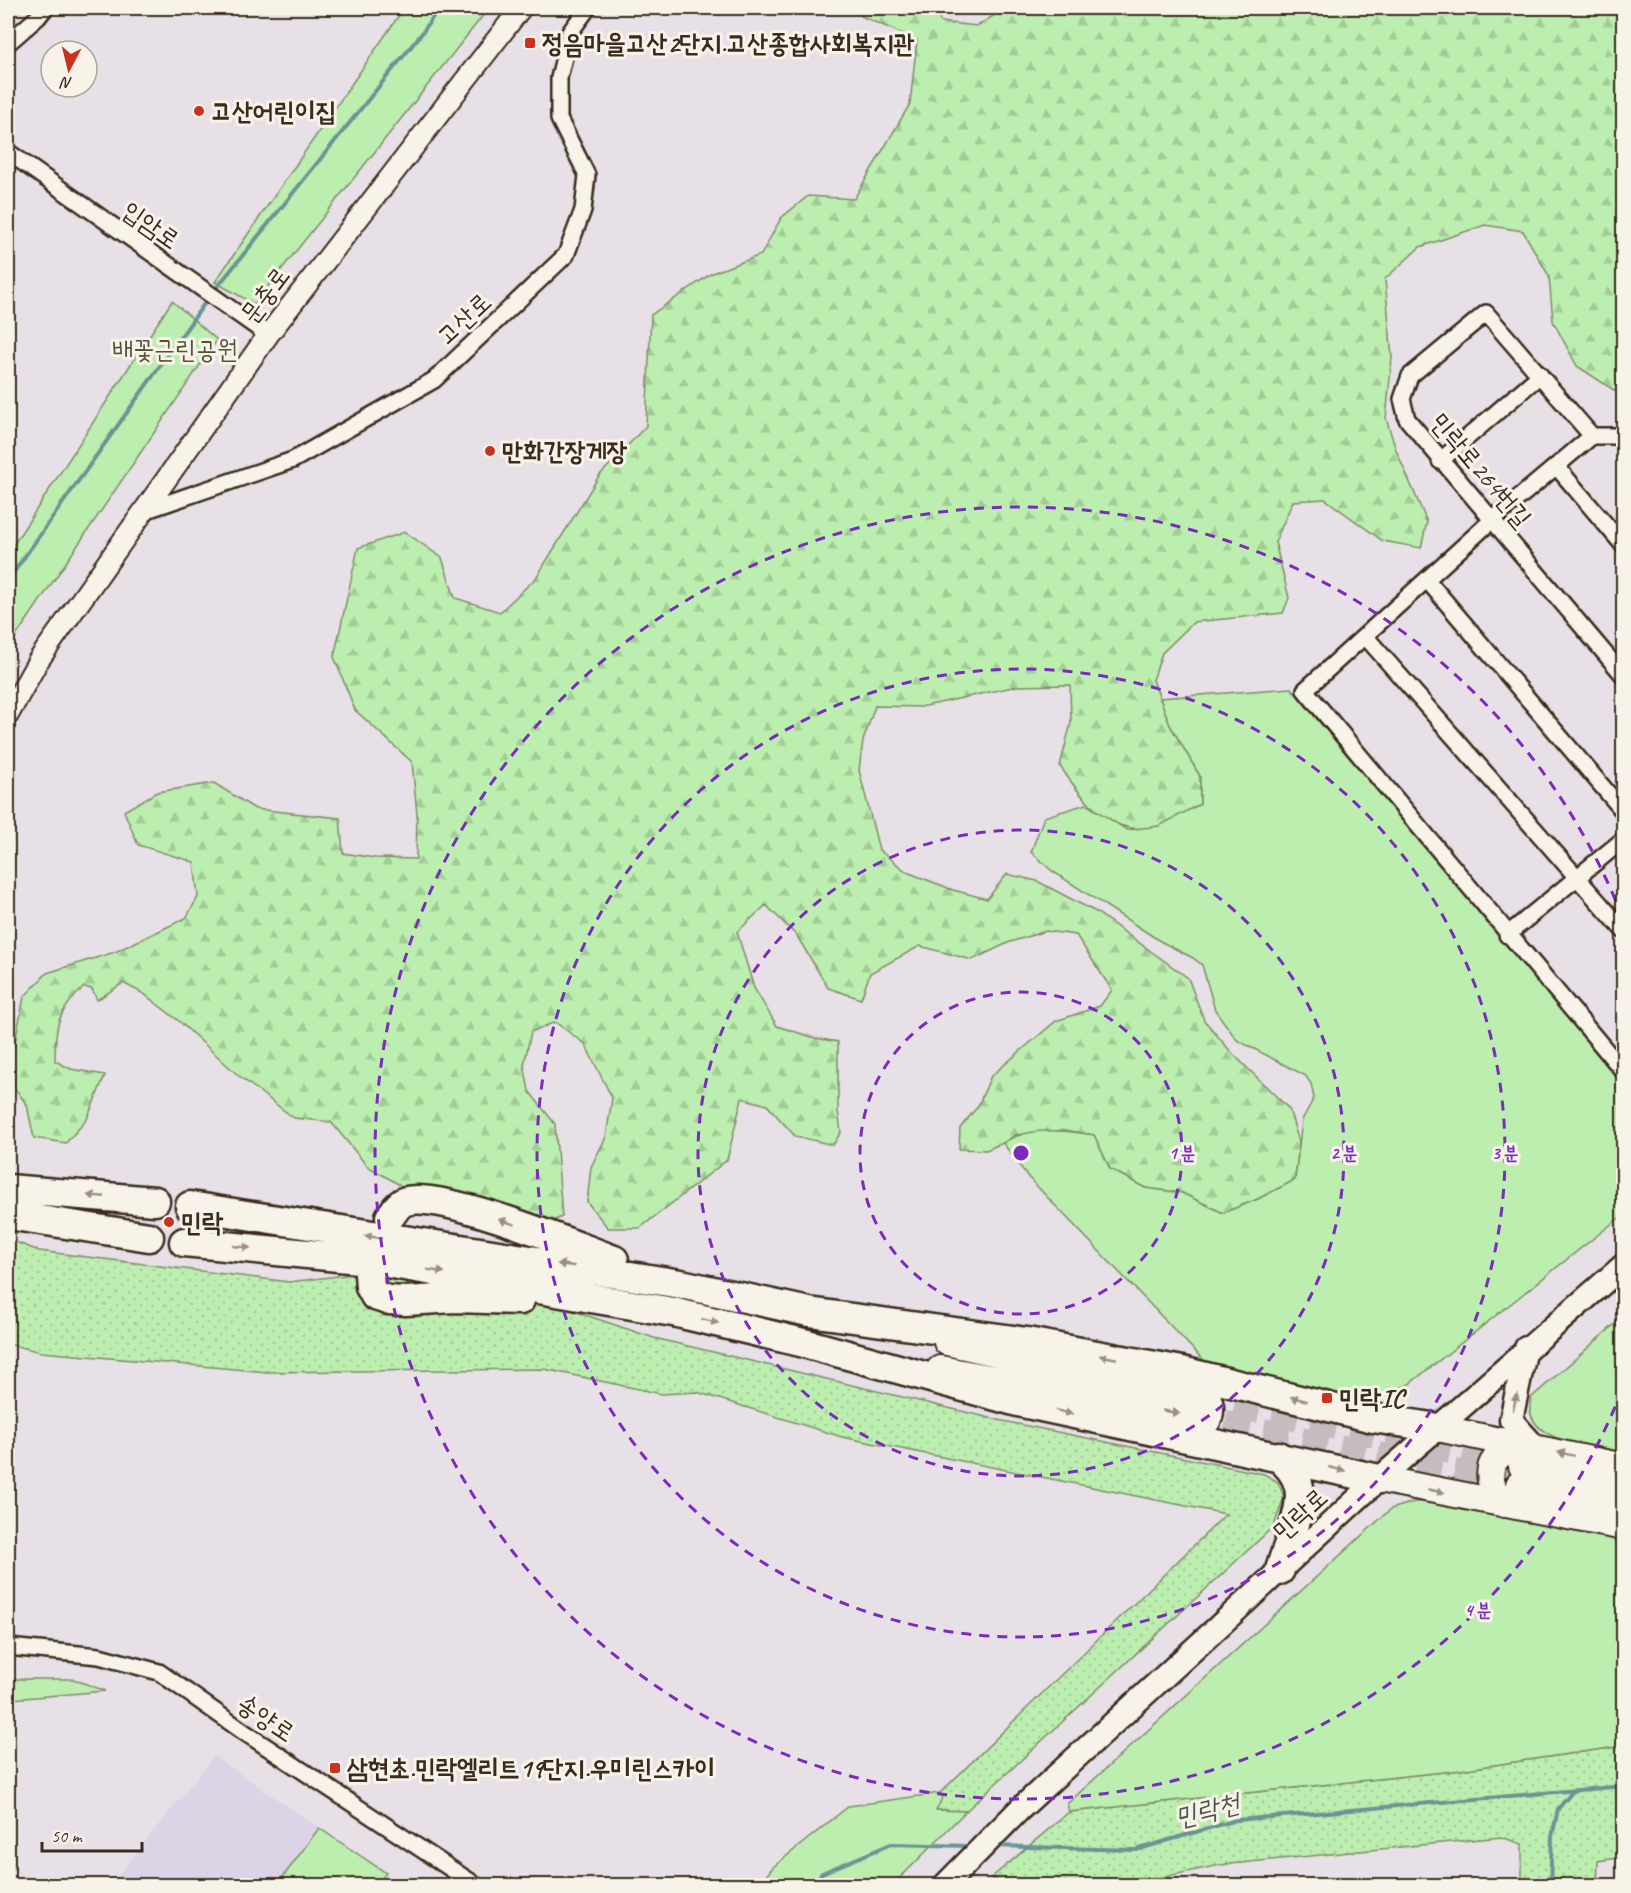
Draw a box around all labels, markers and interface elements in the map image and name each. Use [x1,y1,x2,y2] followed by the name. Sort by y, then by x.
[542,27,915,60] place label: 정음마을고산2단지.고산종합사회복지관
[523,36,537,50] marker: 정음마을고산2단지.고산종합사회복지관
[39,39,99,99] north arrow
[58,72,73,93] text: N
[211,95,337,128] place label: 고산어린이집
[192,104,206,118] marker: 고산어린이집
[116,193,186,257] street label: 입암로
[233,260,297,330] street label: 문충로
[430,286,498,352] street label: 고산로
[112,333,238,366] park label: 배꽃근린공원
[1423,406,1539,534] street label: 민락로264번길
[502,435,628,468] place label: 만화간장게장
[483,444,497,458] marker: 만화간장게장
[1169,1142,1195,1164] text: 1 분
[1331,1142,1357,1164] text: 2 분
[1492,1142,1518,1164] text: 3 분
[1011,1143,1031,1163] centre of rings
[87,1191,106,1201] one-way arrow
[181,1206,224,1239] place label: 민락
[162,1215,176,1229] marker: 민락
[498,1216,516,1226] one-way arrow
[364,1233,383,1242] one-way arrow
[233,1242,252,1252] one-way arrow
[557,1261,576,1270] one-way arrow
[427,1266,446,1275] one-way arrow
[701,1316,720,1326] one-way arrow
[1099,1352,1118,1361] one-way arrow
[1339,1382,1407,1415] place label: 민락IC
[1320,1391,1334,1405] marker: 민락IC
[1510,1393,1520,1412] one-way arrow
[1289,1394,1308,1404] one-way arrow
[1055,1407,1073,1417] one-way arrow
[1162,1408,1181,1417] one-way arrow
[1557,1449,1576,1459] one-way arrow
[1328,1465,1346,1475] one-way arrow
[1266,1481,1334,1547] street label: 민락로
[1427,1487,1446,1496] one-way arrow
[1465,1599,1491,1621] text: 4 분
[231,1687,301,1749] street label: 송양로
[346,1752,715,1785] place label: 삼현초.민락엘리트19단지.우미린스카이
[328,1761,342,1775] marker: 삼현초.민락엘리트19단지.우미린스카이
[1171,1785,1245,1834] water label: 민락천
[42,1815,142,1853] scale bar
[51,1825,84,1847] text: 50 m

